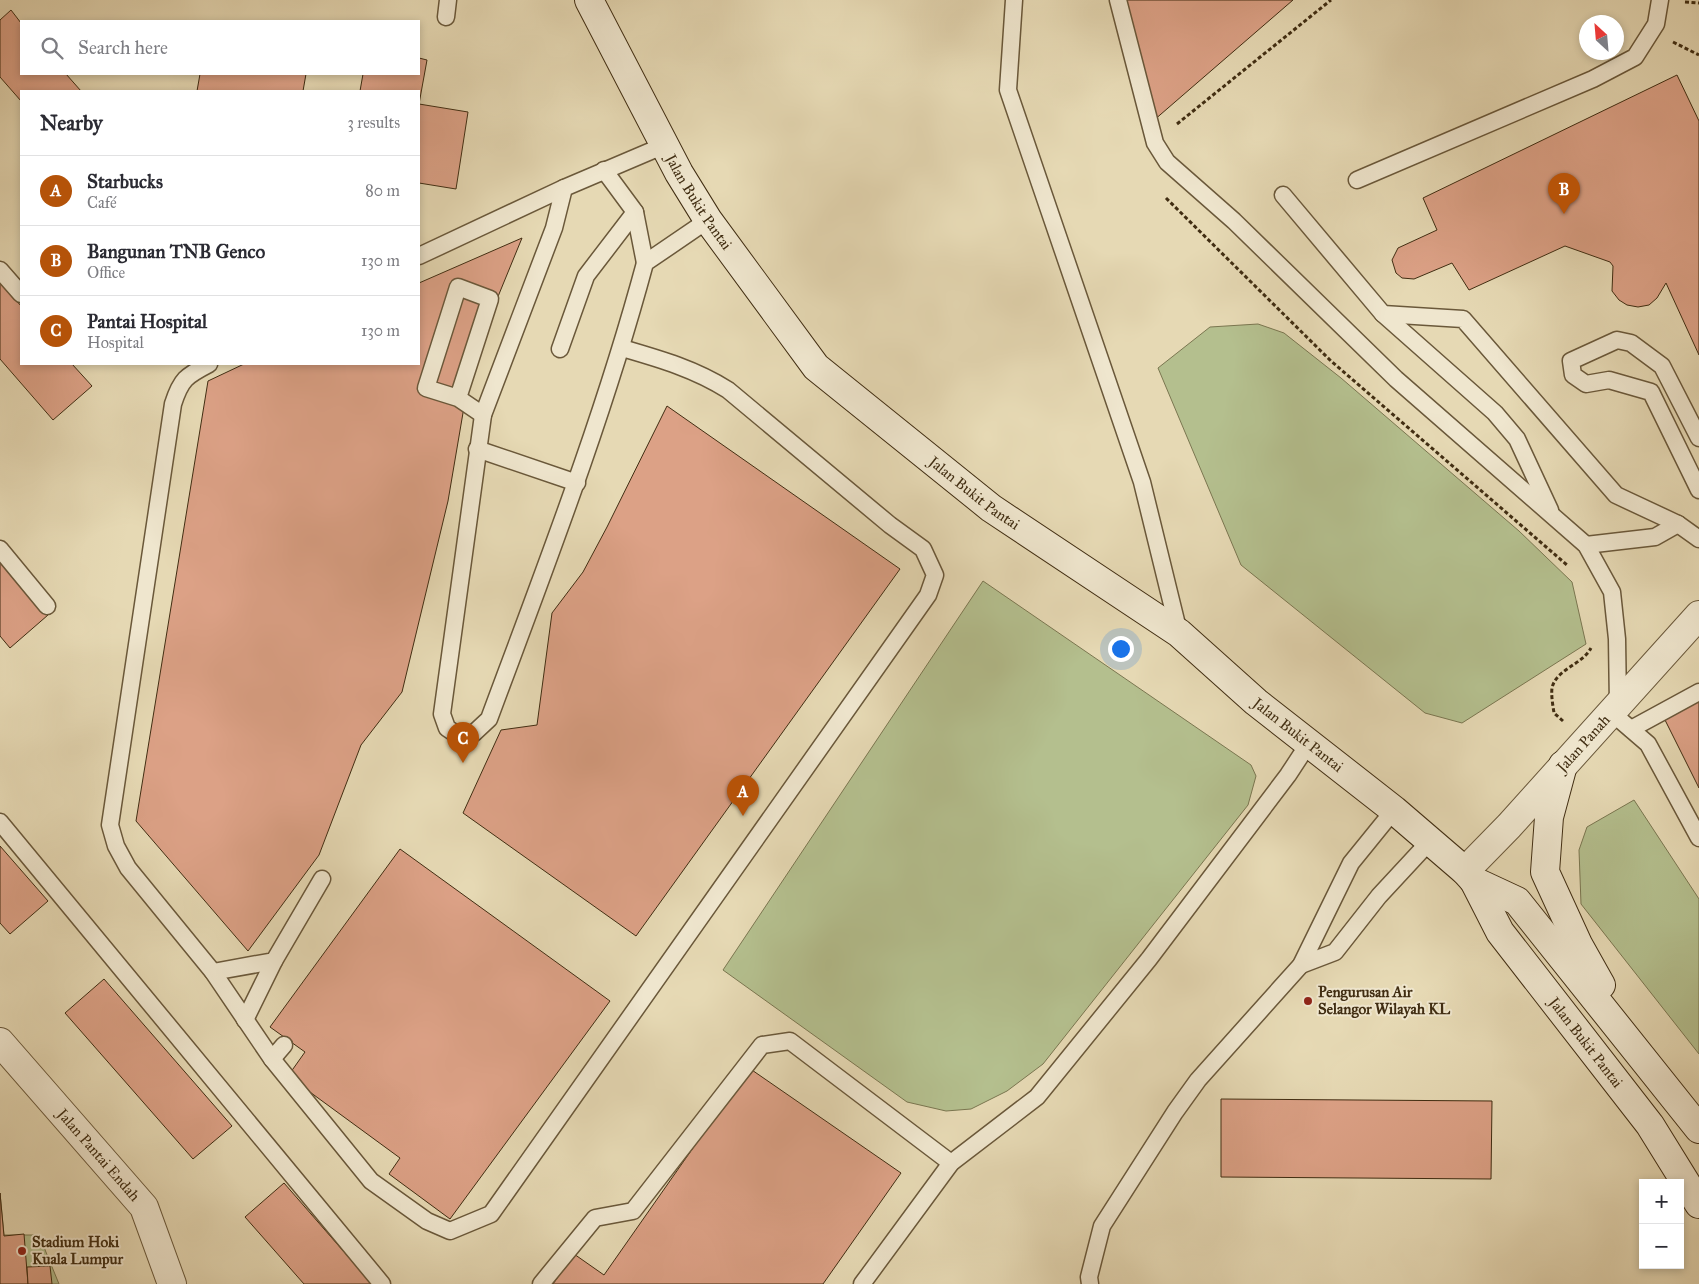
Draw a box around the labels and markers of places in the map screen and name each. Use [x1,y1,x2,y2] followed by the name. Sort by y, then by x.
[1548,173,1580,214] pin: B
[447,722,479,763] pin: C
[727,775,759,816] pin: A
[1318,983,1451,1019] place label: Pengurusan Air Selangor Wilayah KL
[1302,995,1314,1007] marker: Pengurusan Air Selangor Wilayah KL
[32,1233,124,1269] place label: Stadium Hoki Kuala Lumpur
[16,1245,28,1257] marker: Stadium Hoki Kuala Lumpur

